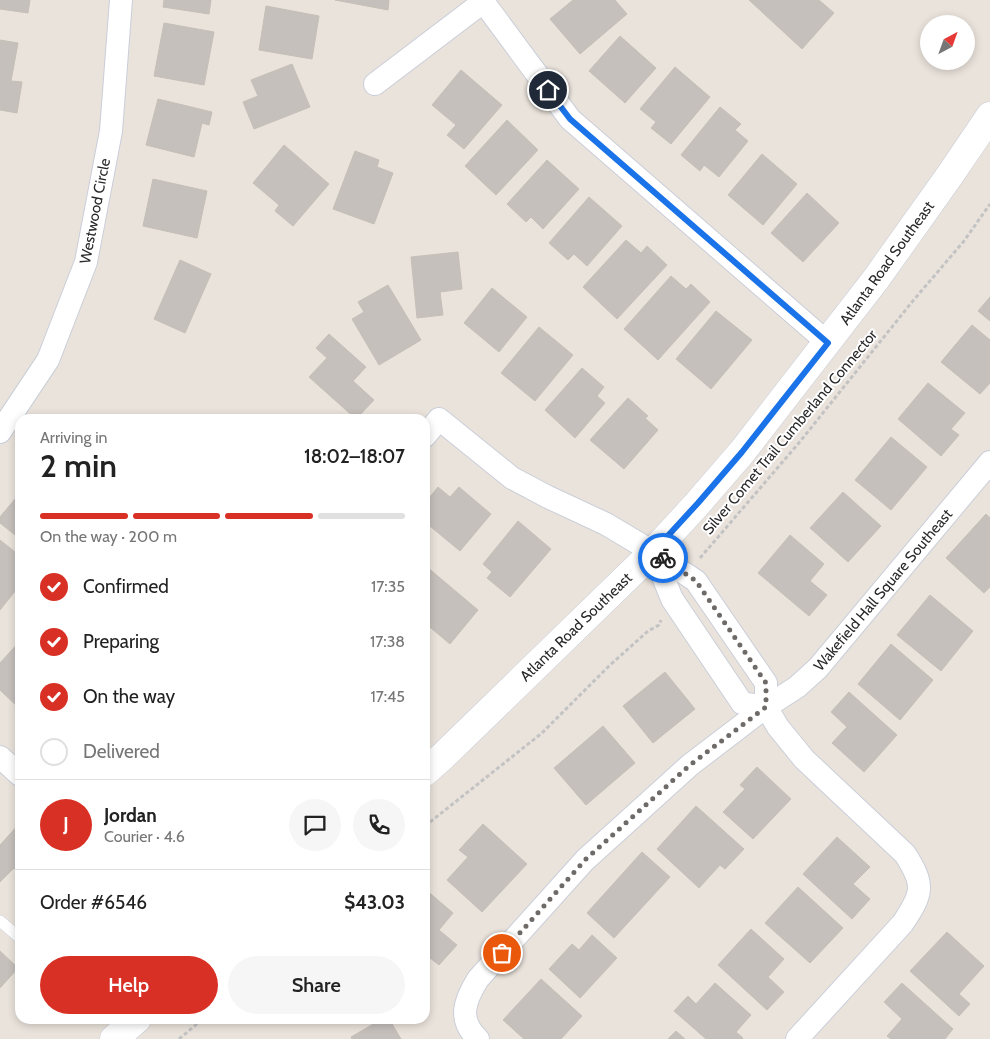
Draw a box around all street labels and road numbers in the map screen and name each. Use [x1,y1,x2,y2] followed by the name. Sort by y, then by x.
[76,156,114,265] street label: Westwood Circle
[836,198,938,328] street label: Atlanta Road Southeast
[699,326,881,538] street label: Silver Comet Trail Cumberland Connector
[810,505,956,675] street label: Wakefield Hall Square Southeast
[516,569,636,685] street label: Atlanta Road Southeast

